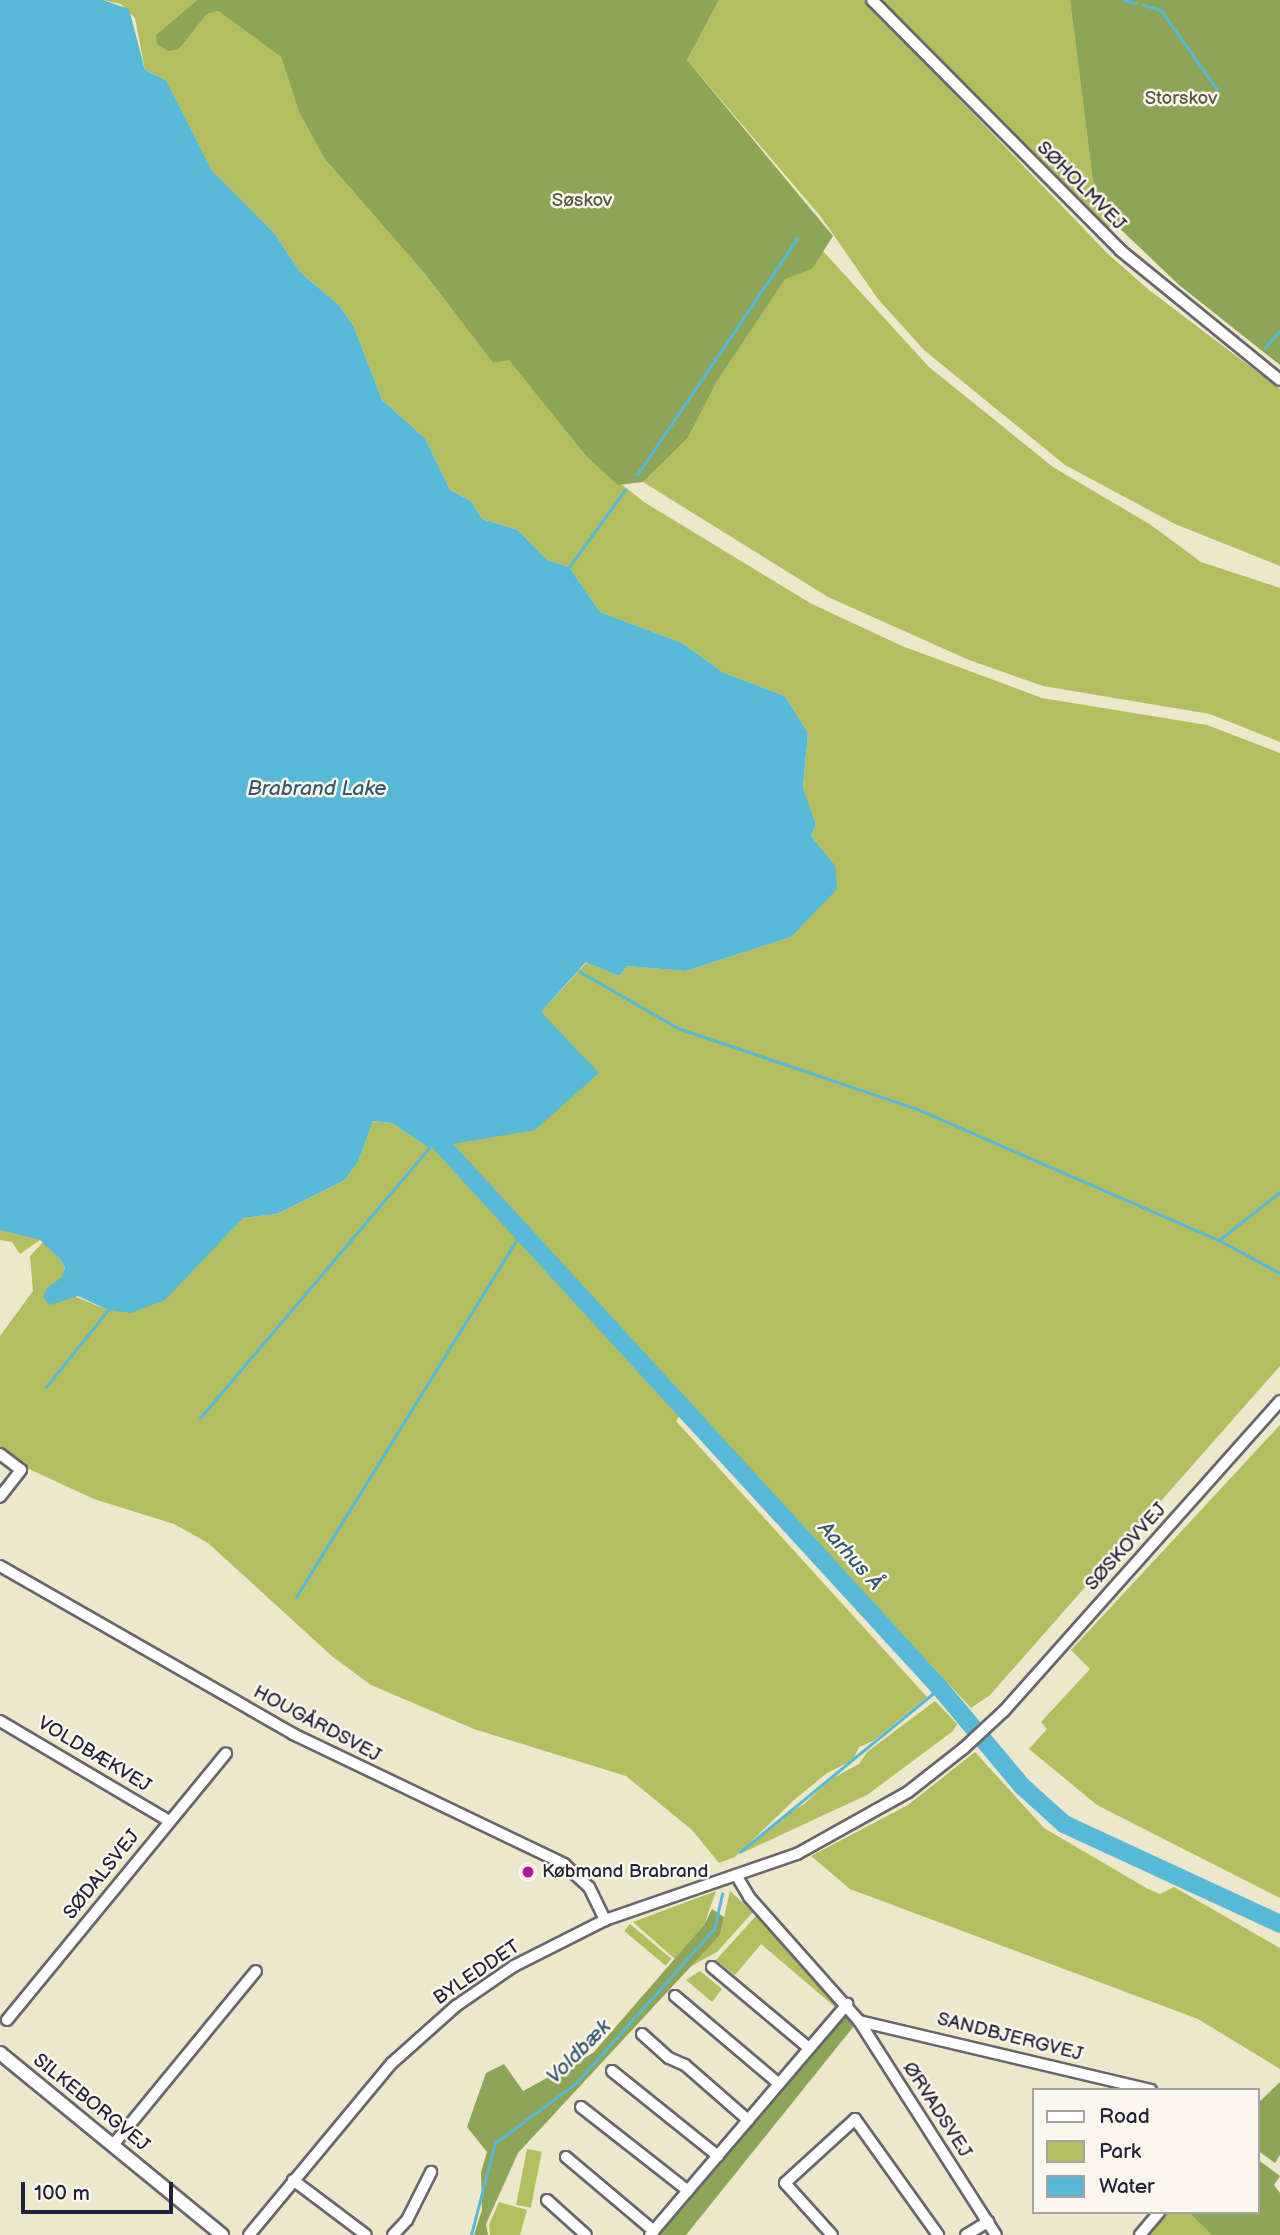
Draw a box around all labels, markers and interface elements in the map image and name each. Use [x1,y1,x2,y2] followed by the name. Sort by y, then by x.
[1145,88,1217,110] park label: Storskov
[1032,137,1130,235] street label: SØHOLMVEJ
[552,190,612,212] park label: Søskov
[247,776,387,802] water label: Brabrand Lake
[1081,1498,1171,1596] street label: SØSKOVVEJ
[812,1516,888,1596] water label: Aarhus Å
[249,1681,385,1767] street label: HOUGÅRDSVEJ
[33,1712,155,1798] street label: VOLDBÆKVEJ
[59,1826,145,1924] street label: SØDALSVEJ
[542,1861,708,1883] place label: Købmand Brabrand
[520,1864,536,1880] marker: Købmand Brabrand
[430,1936,524,2010] street label: BYLEDDET
[935,2008,1085,2066] street label: SANDBJERGVEJ
[542,2015,616,2089] water label: Voldbæk
[28,2049,154,2157] street label: SILKEBORGVEJ
[898,2058,976,2162] street label: ØRVADSVEJ
[1032,2088,1259,2214] legend
[1099,2104,1150,2129] text: Road
[1099,2139,1141,2164] text: Park
[24,2168,177,2212] scale bar
[1099,2174,1155,2199] text: Water
[34,2181,90,2206] text: 100 m

